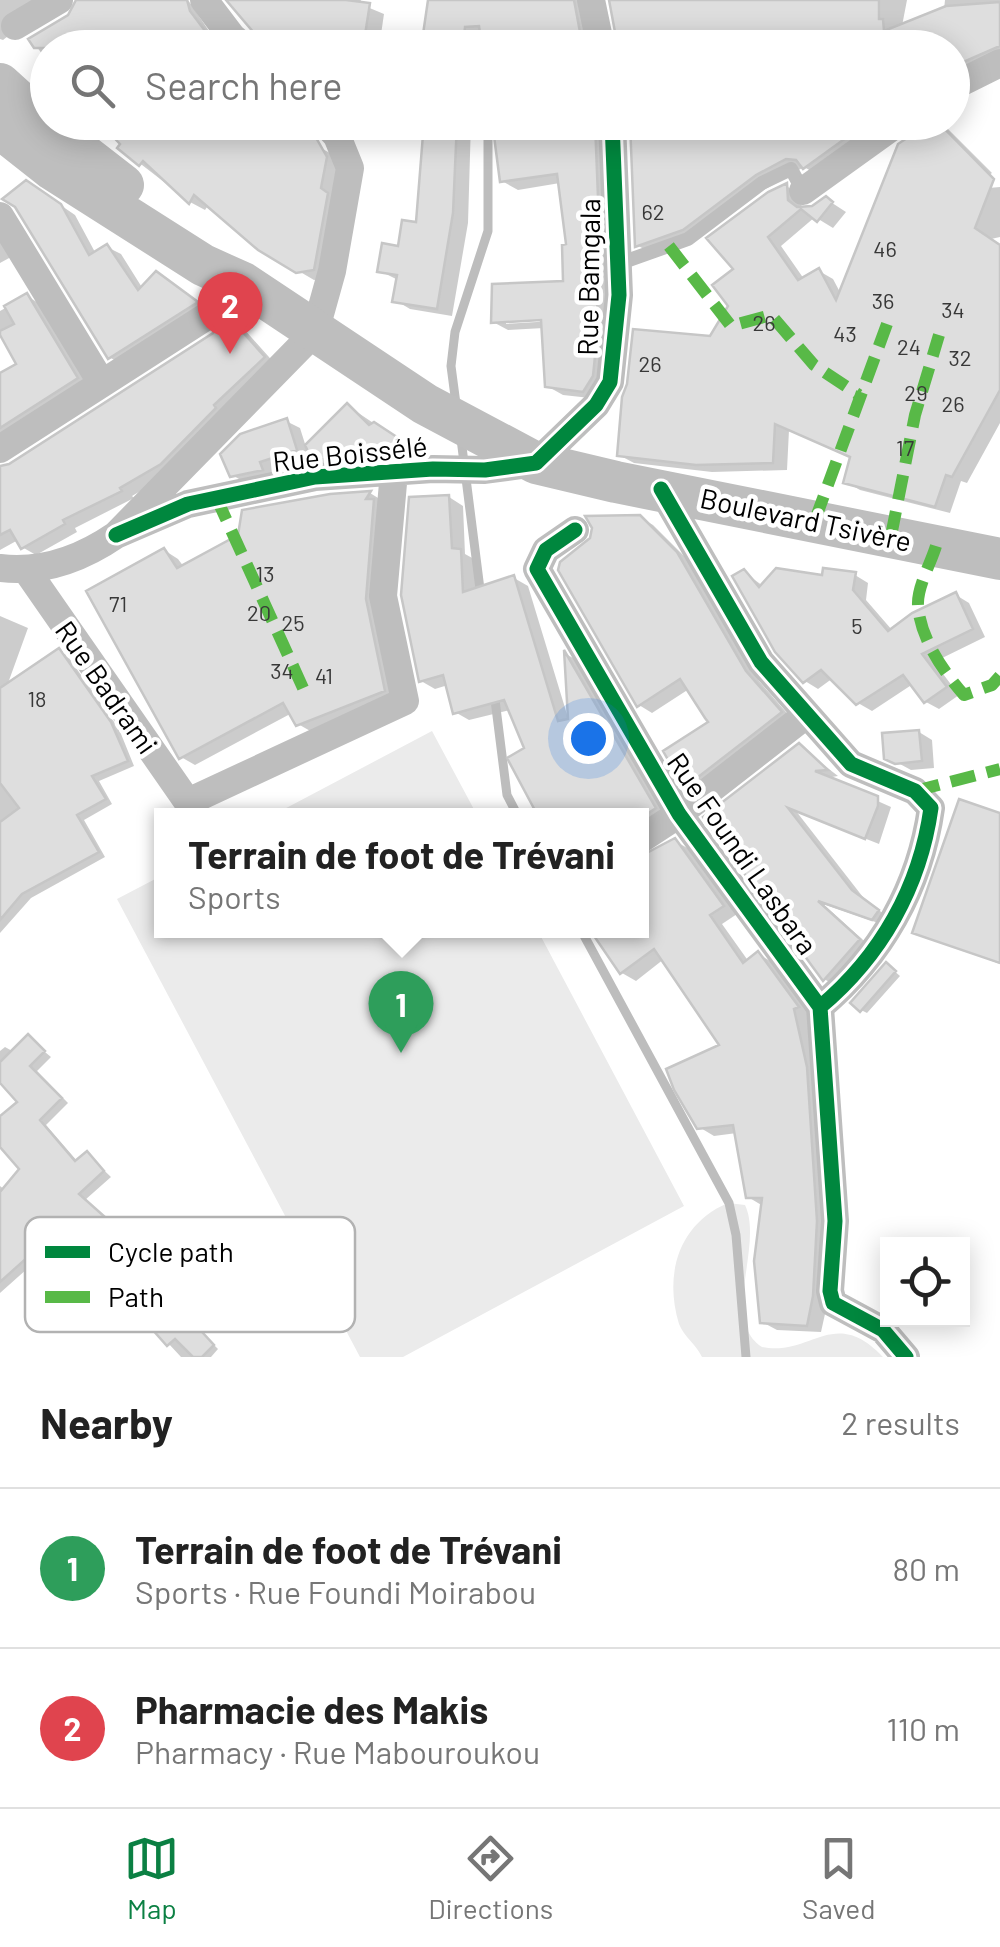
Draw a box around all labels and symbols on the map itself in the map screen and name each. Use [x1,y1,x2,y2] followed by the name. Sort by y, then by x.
[570,198,606,356] street label: Rue Bamgala
[641,198,665,224] house number: 62
[873,235,897,261] house number: 46
[198,272,262,354] pin: 2
[872,287,894,313] house number: 36
[941,296,965,322] house number: 34
[752,309,776,335] house number: 26
[833,320,857,346] house number: 43
[897,333,921,359] house number: 24
[948,344,972,370] house number: 32
[638,350,662,376] house number: 26
[904,379,928,405] house number: 29
[941,390,965,416] house number: 26
[271,428,429,478] street label: Rue Boissélé
[896,434,914,460] house number: 17
[697,480,915,558] street label: Boulevard Tsivère
[255,560,275,586] house number: 13
[109,590,127,616] house number: 71
[247,599,271,625] house number: 20
[281,609,305,635] house number: 25
[851,612,863,638] house number: 5
[49,614,165,760] street label: Rue Badrami
[270,657,294,683] house number: 34
[315,662,333,688] house number: 41
[27,685,47,711] house number: 18
[563,713,614,764] your location
[661,746,825,960] street label: Rue Foundi Lasbara
[368,970,434,1053] pin: 1
[25,1217,355,1332] legend
[108,1234,234,1268] text: Cycle path
[108,1279,164,1313] text: Path

